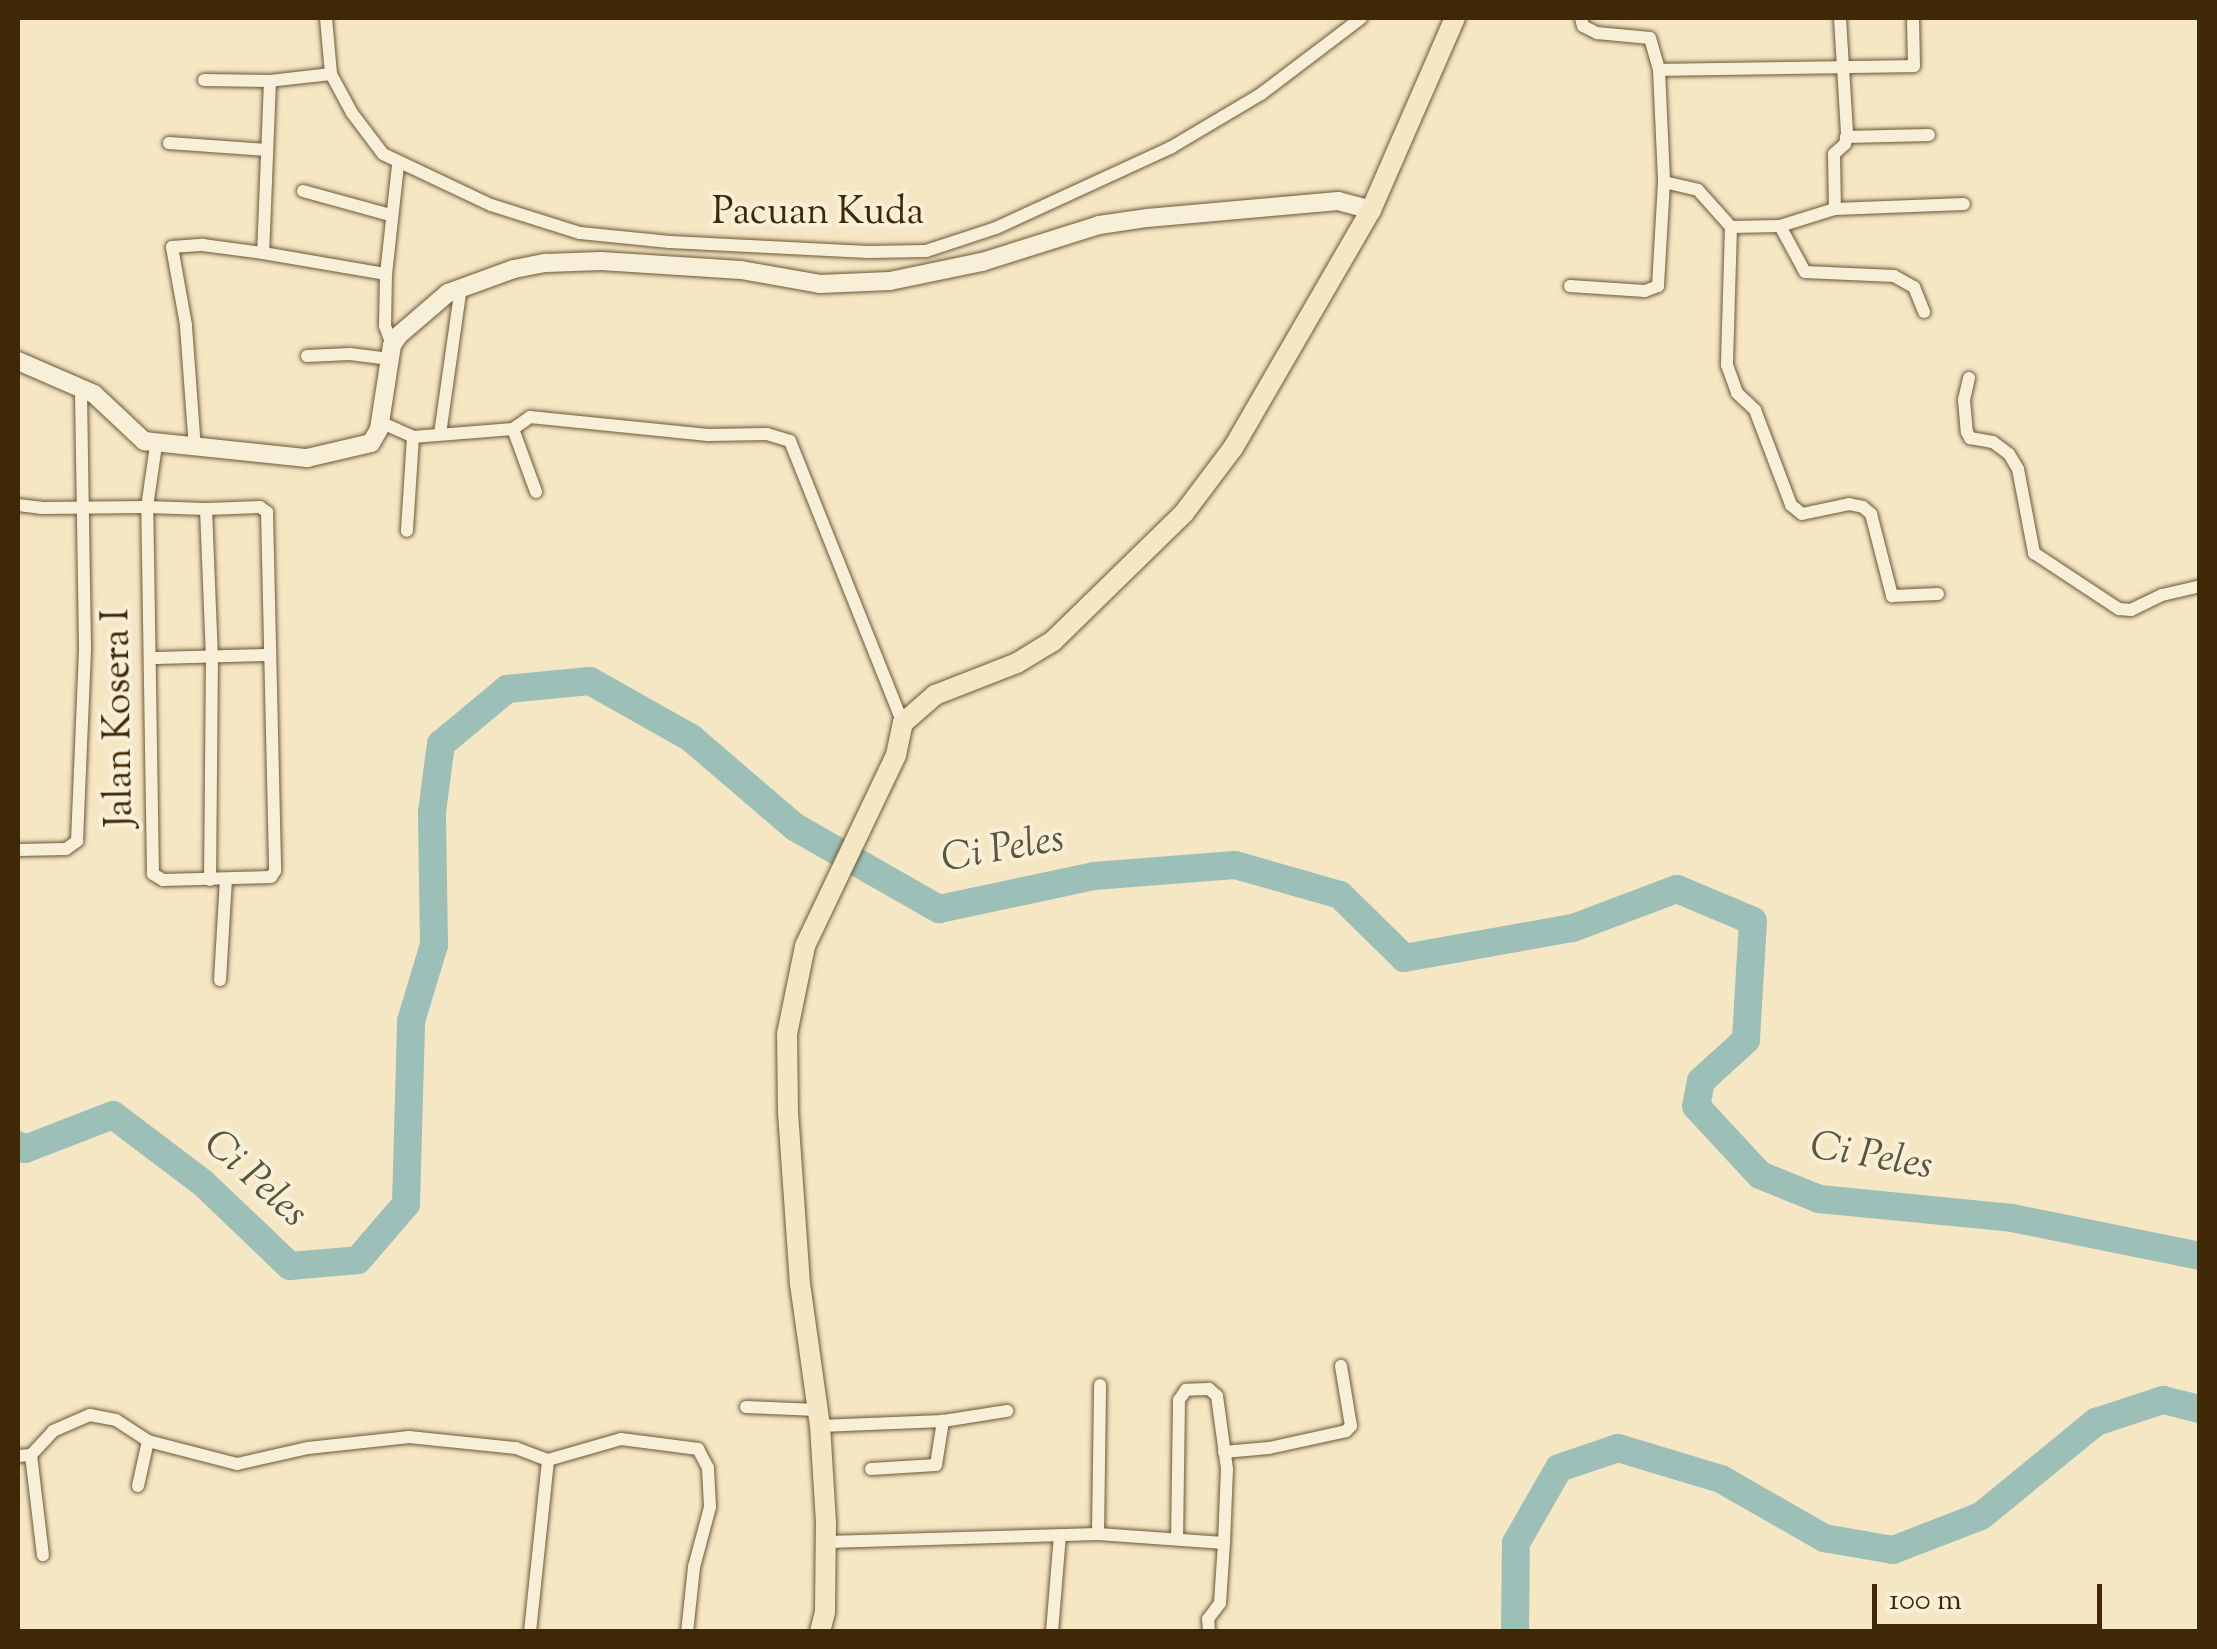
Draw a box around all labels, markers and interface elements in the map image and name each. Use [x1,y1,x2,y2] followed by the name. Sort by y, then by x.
[712,192,924,238] street label: Pacuan Kuda
[96,608,146,828] street label: Jalan Kosera I
[938,817,1068,885] water label: Ci Peles
[192,1121,316,1239] water label: Ci Peles
[1806,1124,1936,1192] water label: Ci Peles
[1877,1564,2107,1626] scale bar
[1889,1580,1962,1623] text: 100 m

